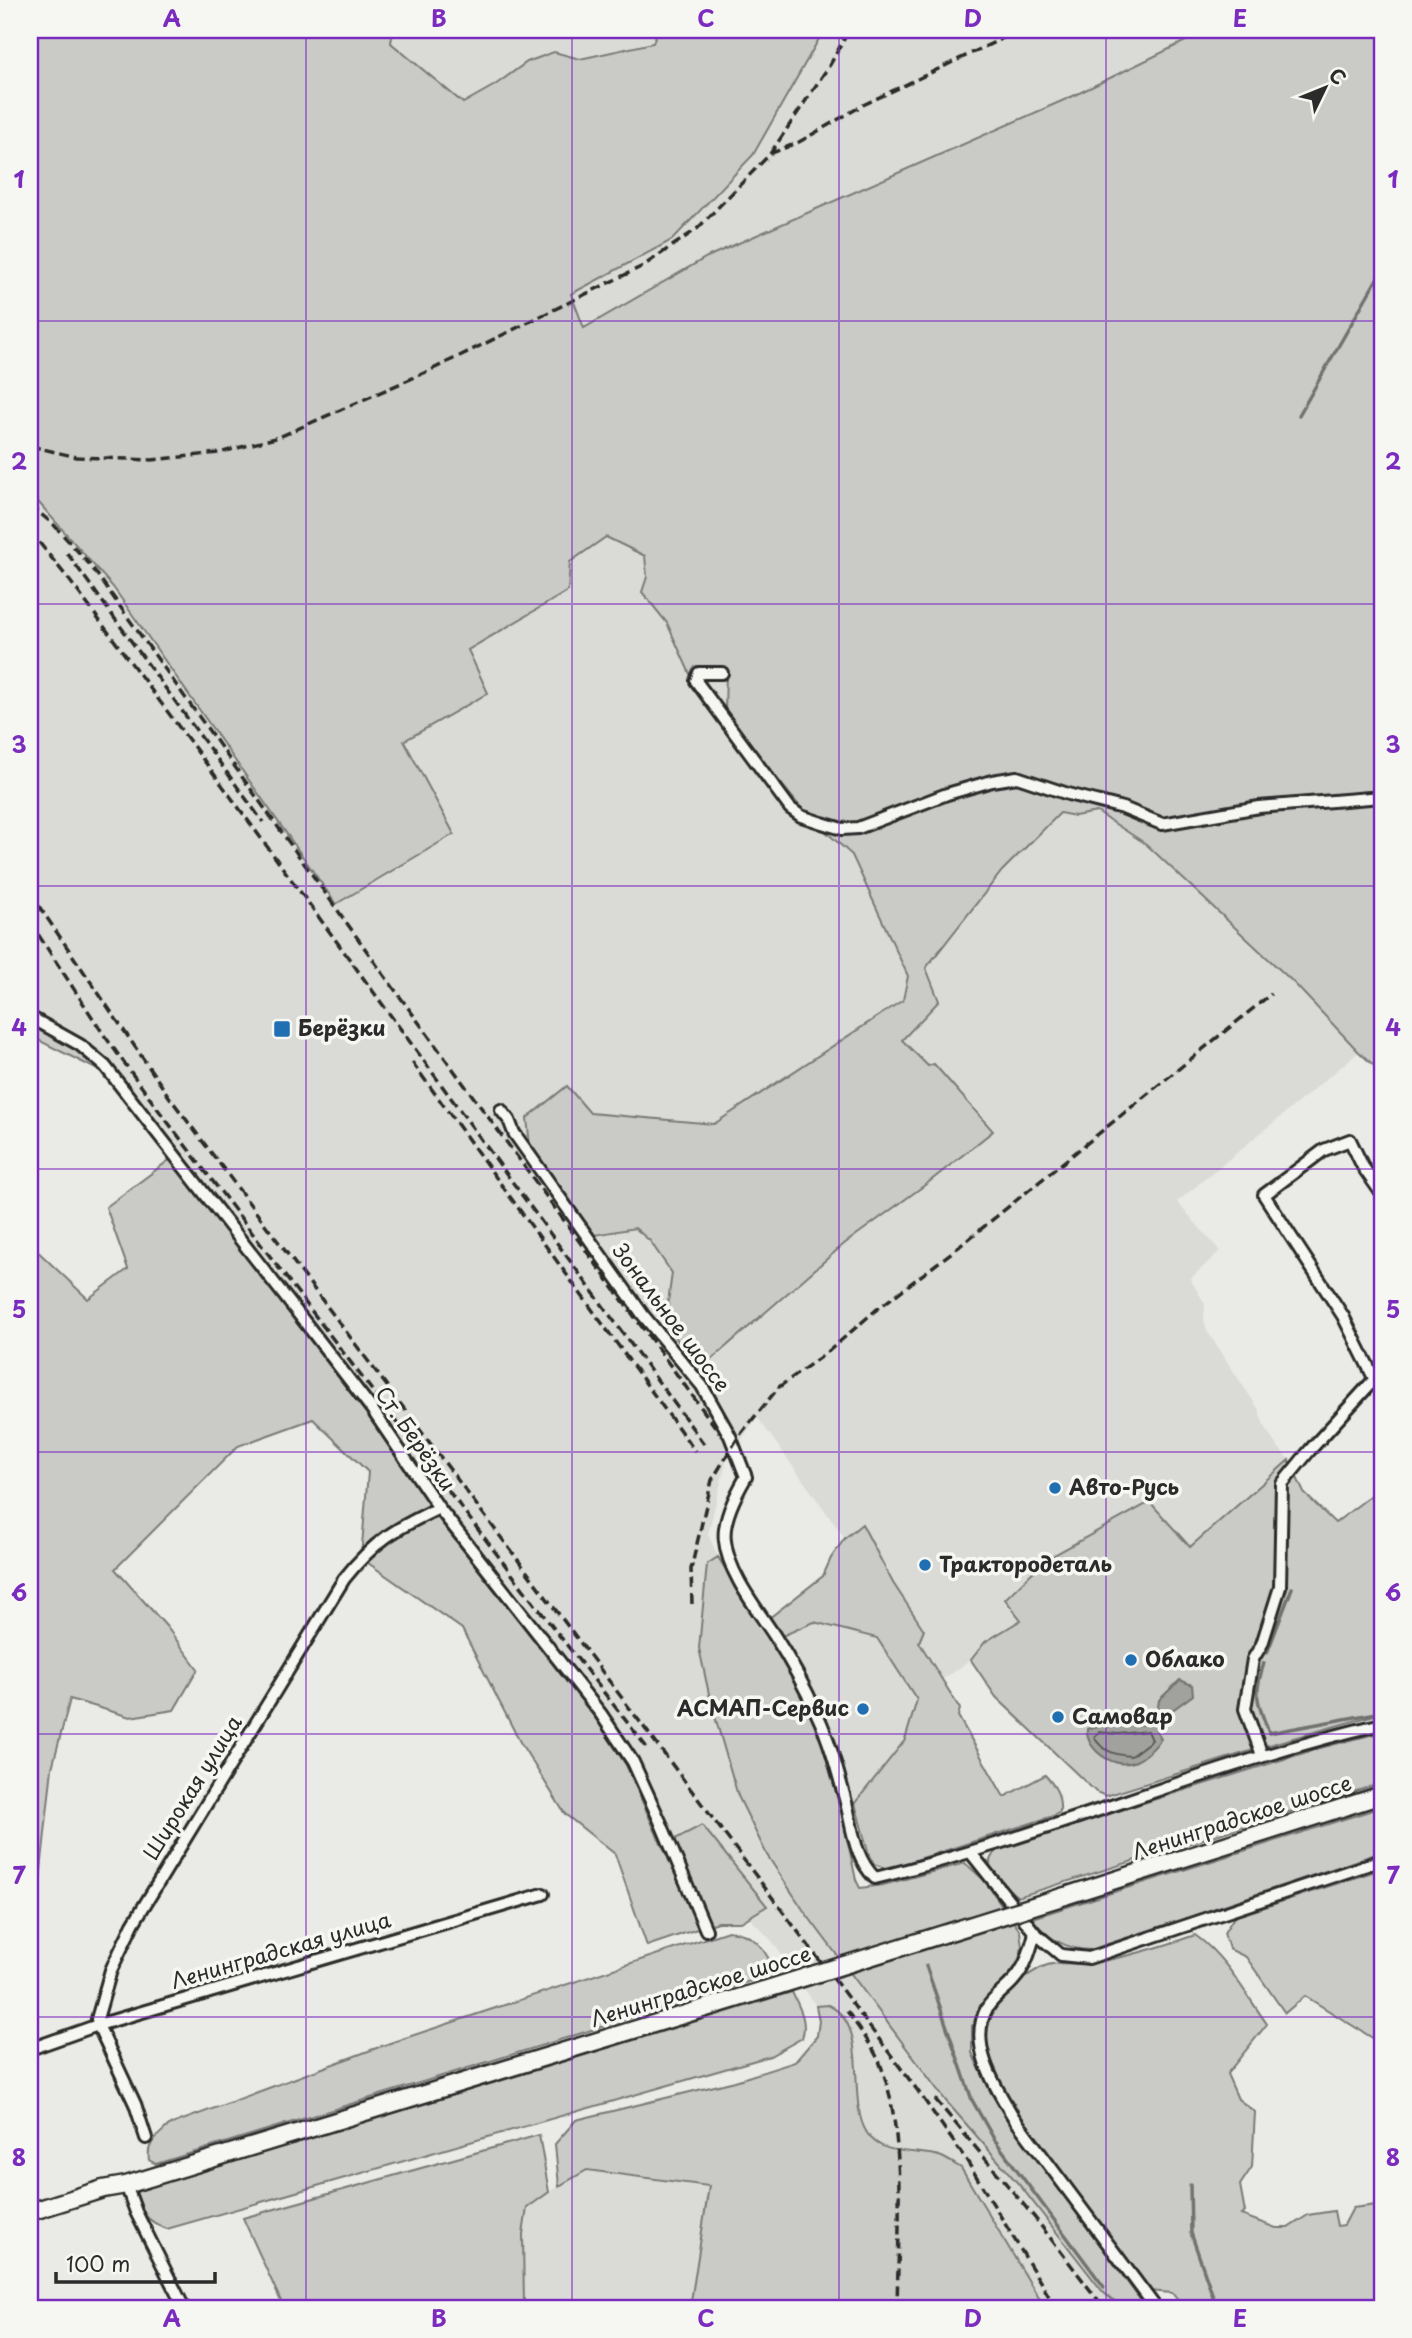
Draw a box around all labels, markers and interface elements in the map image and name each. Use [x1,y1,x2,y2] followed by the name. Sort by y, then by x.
[163,0,181,35] text: A
[431,0,447,35] text: B
[697,0,715,35] text: C
[964,0,982,35] text: D
[1233,0,1247,35] text: E
[1290,52,1360,122] north arrow
[1323,61,1353,91] text: С
[14,161,25,196] text: 1
[1388,161,1399,196] text: 1
[11,443,27,478] text: 2
[1385,443,1401,478] text: 2
[11,726,27,761] text: 3
[1385,726,1401,761] text: 3
[11,1009,27,1044] text: 4
[1385,1009,1401,1044] text: 4
[298,1011,386,1043] place label: Берёзки
[272,1019,292,1039] marker: Берёзки
[606,1236,739,1398] street label: Зональное шоссе
[12,1291,26,1326] text: 5
[1386,1291,1400,1326] text: 5
[369,1379,465,1497] street label: Ст. Берёзки
[1069,1470,1179,1502] place label: Авто-Русь
[1047,1480,1063,1496] marker: Авто-Русь
[939,1547,1112,1579] place label: Трактородеталь
[917,1557,933,1573] marker: Трактородеталь
[11,1574,27,1609] text: 6
[1385,1574,1401,1609] text: 6
[1145,1642,1225,1674] place label: Облако
[1123,1652,1139,1668] marker: Облако
[677,1691,849,1723] place label: АСМАП-Сервис
[1072,1699,1173,1731] place label: Самовар
[855,1701,871,1717] marker: АСМАП-Сервис
[134,1708,249,1865] street label: Широкая улица
[1050,1709,1066,1725] marker: Самовар
[1128,1766,1355,1867] street label: Ленинградское шоссе
[12,1857,26,1892] text: 7
[1386,1857,1400,1892] text: 7
[167,1902,395,1996] street label: Ленинградская улица
[586,1936,815,2034] street label: Ленинградское шоссе
[12,2139,26,2174] text: 8
[1386,2139,1400,2174] text: 8
[56,2240,215,2284] scale bar
[66,2247,130,2279] text: 100 m
[163,2300,181,2335] text: A
[431,2300,447,2335] text: B
[697,2300,715,2335] text: C
[964,2300,982,2335] text: D
[1233,2300,1247,2335] text: E

